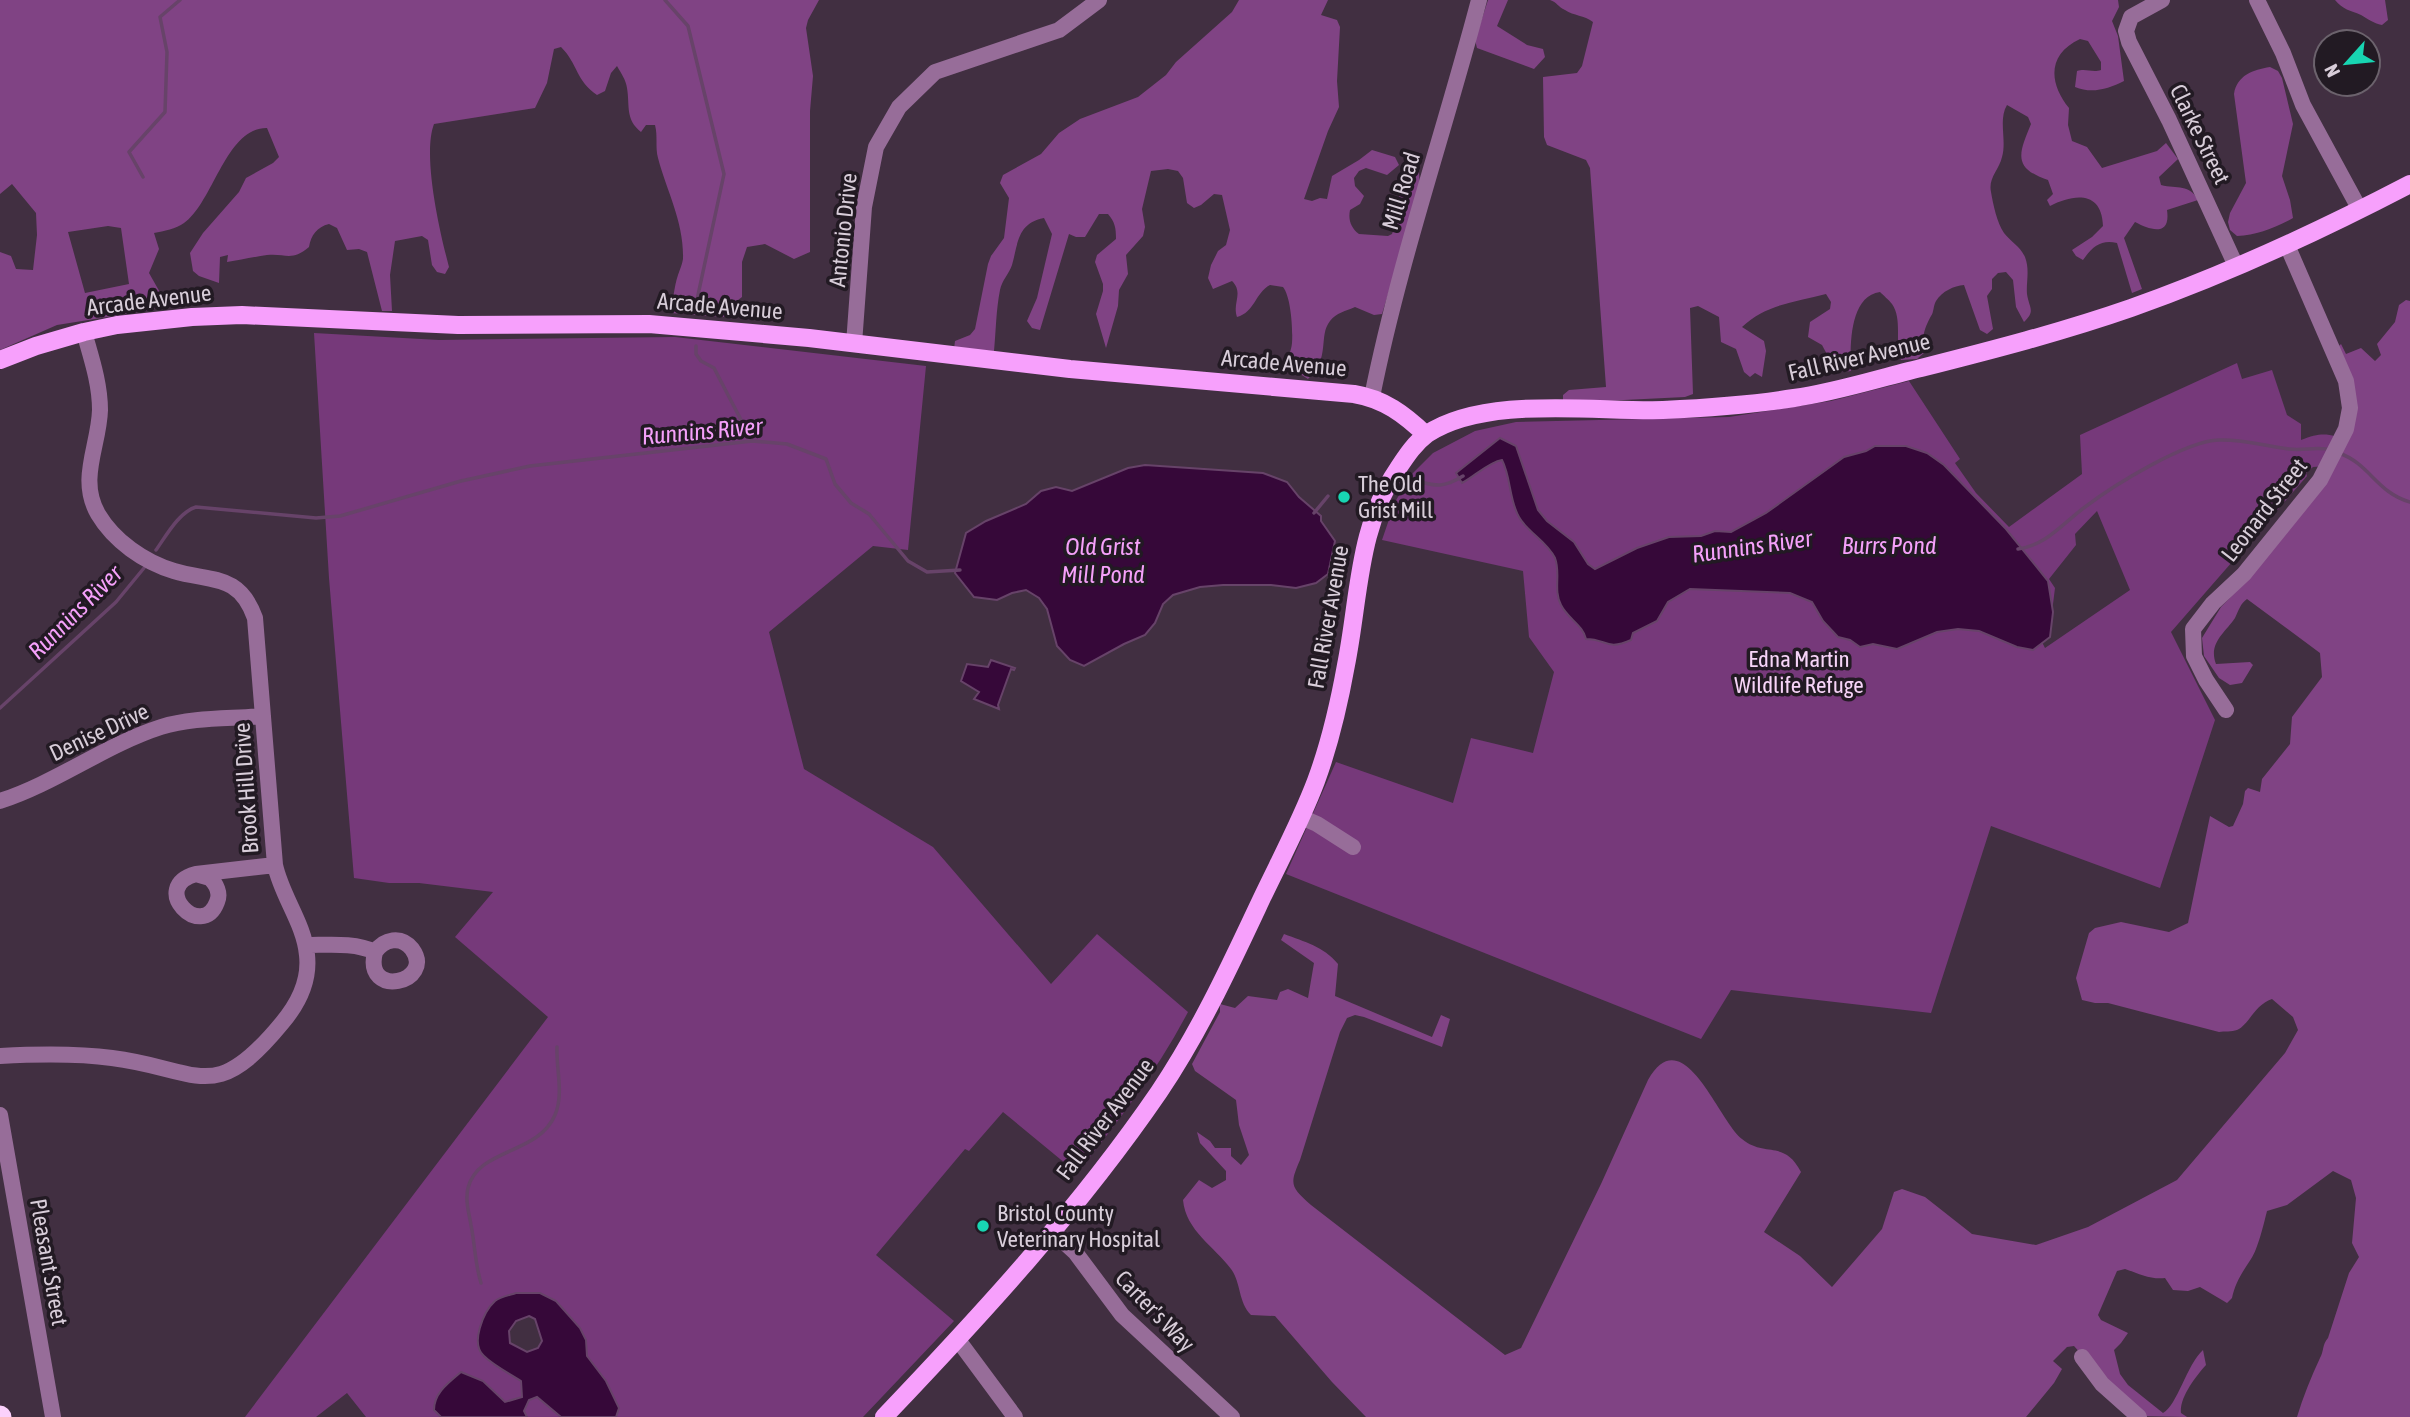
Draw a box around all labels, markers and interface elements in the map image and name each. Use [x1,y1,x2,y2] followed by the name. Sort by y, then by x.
[2312,28,2382,98] north arrow
[2320,61,2344,81] text: N
[2165,80,2235,188] street label: Clarke Street
[1377,149,1425,233] street label: Mill Road
[824,172,862,288] street label: Antonio Drive
[85,279,213,321] street label: Arcade Avenue
[656,288,784,324] street label: Arcade Avenue
[1785,328,1933,386] street label: Fall River Avenue
[1220,345,1348,381] street label: Arcade Avenue
[641,412,764,450] water label: Runnins River
[2216,453,2312,567] street label: Leonard Street
[1358,471,1433,523] place label: The Old Grist Mill
[1336,489,1352,505] marker: The Old Grist Mill
[1690,524,1815,568] water label: Runnins River
[1842,532,1936,559] water label: Burrs Pond
[1061,533,1145,588] water label: Old Grist Mill Pond
[1303,543,1353,691] street label: Fall River Avenue
[23,559,128,664] water label: Runnins River
[1734,646,1864,698] park label: Edna Martin Wildlife Refuge
[45,698,153,766] street label: Denise Drive
[228,722,264,854] street label: Brook Hill Drive
[1051,1053,1159,1185] street label: Fall River Avenue
[25,1196,73,1328] street label: Pleasant Street
[997,1200,1160,1252] place label: Bristol County Veterinary Hospital
[975,1218,991,1234] marker: Bristol County Veterinary Hospital
[1110,1265,1200,1357] street label: Carter's Way

